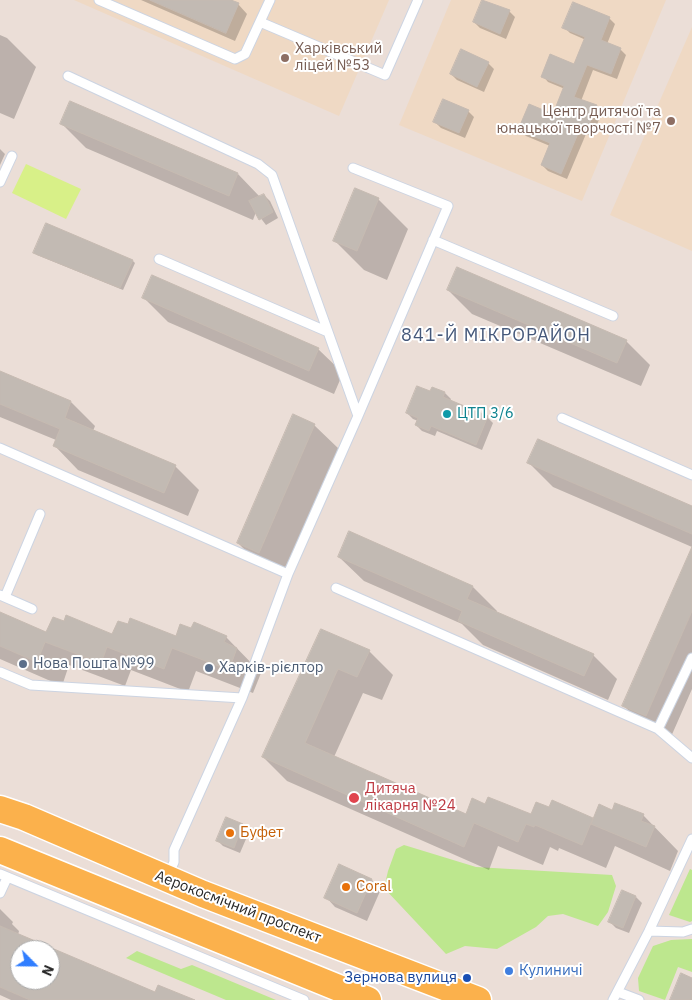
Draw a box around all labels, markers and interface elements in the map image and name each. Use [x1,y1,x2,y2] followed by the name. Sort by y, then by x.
[295,40,382,75] place label: Харківський ліцей №53
[279,52,291,64] marker: Харківський ліцей №53
[497,103,661,138] place label: Центр дитячої та юнацької творчості №7
[665,115,677,127] marker: Центр дитячої та юнацької творчості №7
[399,325,593,347] district label: 841-Й МІКРОРАЙОН
[457,405,514,423] place label: ЦТП 3/6
[441,408,453,420] marker: ЦТП 3/6
[33,655,154,673] place label: Нова Пошта №99
[17,658,29,670] marker: Нова Пошта №99
[219,659,324,677] place label: Харків-рієлтор
[203,662,215,674] marker: Харків-рієлтор
[365,780,456,815] place label: Дитяча лікарня №24
[347,791,361,805] marker: Дитяча лікарня №24
[240,824,283,842] place label: Буфет
[224,827,236,839] marker: Буфет
[152,867,324,947] street label: Аерокосмічний проспект
[356,878,391,896] place label: Coral
[340,881,352,893] marker: Coral
[10,940,60,990] north arrow
[38,962,58,979] text: N
[519,962,583,980] place label: Кулиничі
[503,965,515,977] marker: Кулиничі
[344,969,457,987] place label: Зернова вулиця
[461,972,473,984] marker: Зернова вулиця

